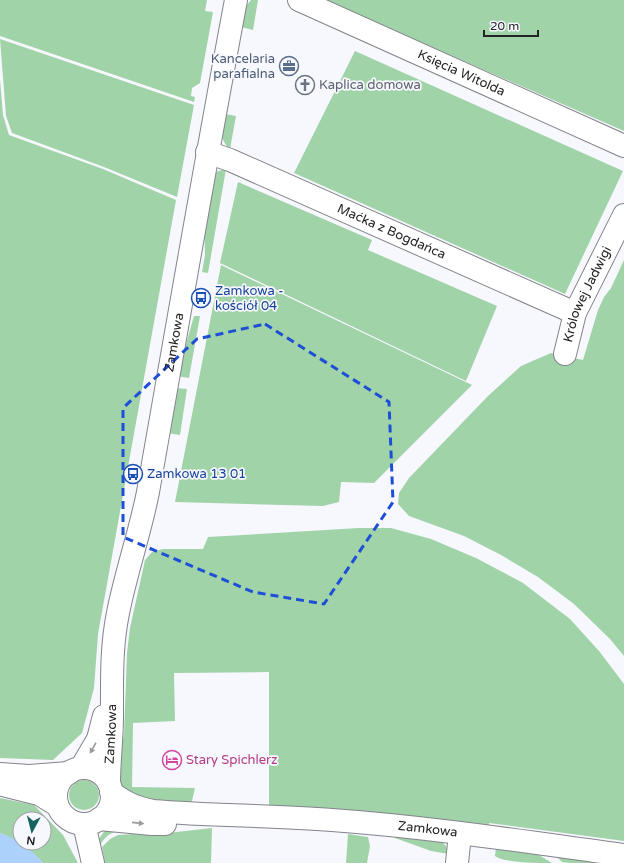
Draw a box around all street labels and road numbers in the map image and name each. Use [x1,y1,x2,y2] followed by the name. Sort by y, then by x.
[415,46,508,100] street label: Księcia Witolda
[335,201,448,263] street label: Maćka z Bogdańca
[560,244,615,344] street label: Królowej Jadwigi
[161,312,187,373] street label: Zamkowa
[102,704,120,764] street label: Zamkowa
[397,818,458,841] street label: Zamkowa

